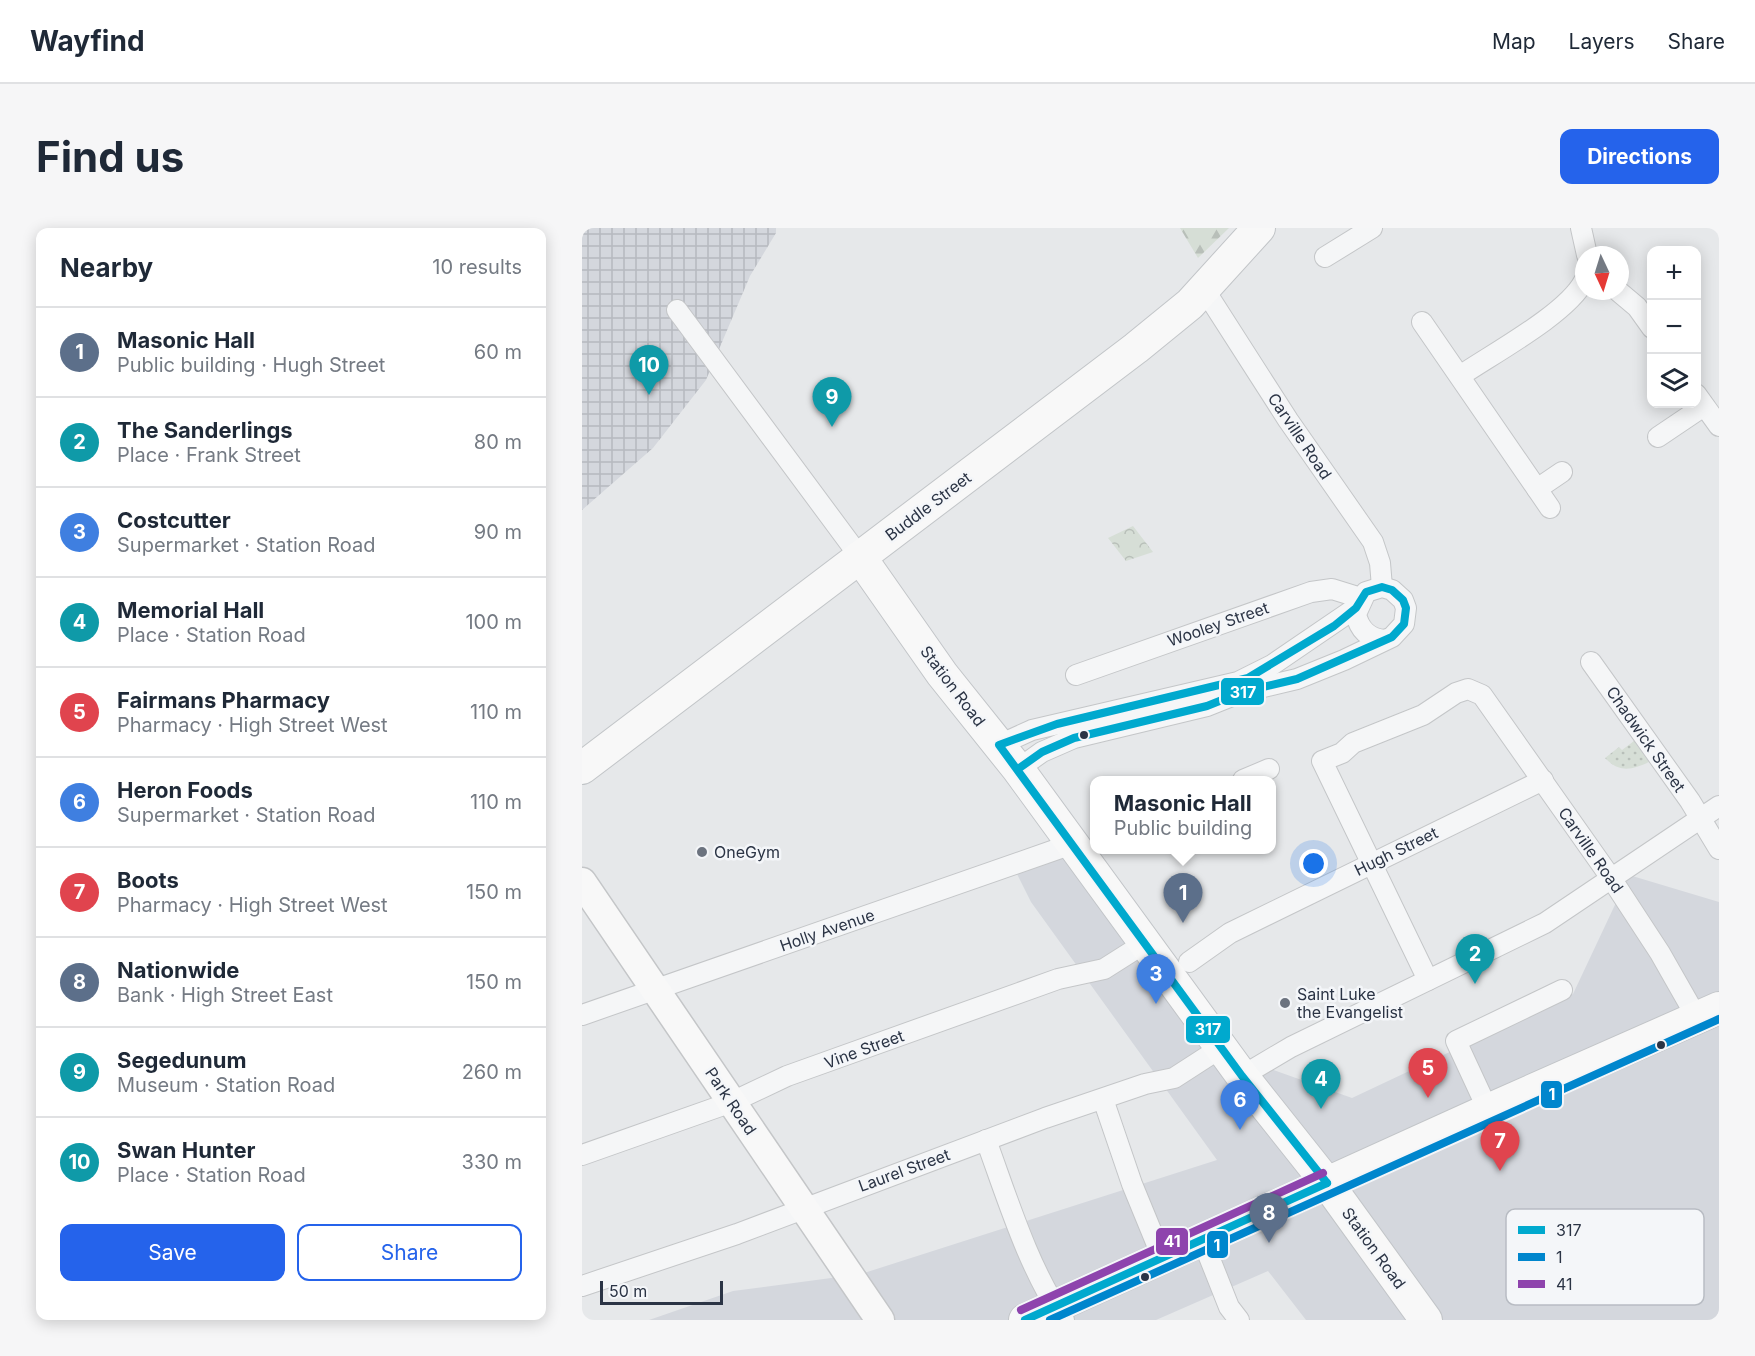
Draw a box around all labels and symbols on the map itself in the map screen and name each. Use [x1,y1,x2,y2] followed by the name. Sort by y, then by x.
[1575,246,1629,300] north arrow
[630,346,668,395] pin: 10
[812,378,852,427] pin: 9
[1264,389,1336,483] street label: Carville Road
[881,467,975,545] street label: Buddle Street
[1165,597,1271,651] street label: Wooley Street
[916,642,990,730] street label: Station Road
[1220,677,1265,706] line badge: 317
[1230,682,1256,702] text: 317
[1602,682,1690,796] street label: Chadwick Street
[1078,729,1090,741] unlabelled marker
[1554,803,1628,897] street label: Carville Road
[1351,822,1441,880] street label: Hugh Street
[714,842,780,862] place label: OneGym
[695,845,709,859] marker: OneGym
[1299,849,1328,878] your location
[1164,874,1202,923] pin: 1
[777,904,877,956] street label: Holly Avenue
[1456,934,1494,984] pin: 2
[1136,954,1176,1004] pin: 3
[1297,984,1403,1022] place label: Saint Luke the Evangelist
[1278,996,1292,1010] marker: Saint Luke the Evangelist
[1185,1015,1231,1044] line badge: 317
[1195,1019,1221,1039] text: 317
[821,1025,907,1073] street label: Vine Street
[1655,1039,1667,1051] unlabelled marker
[1408,1048,1448,1098] pin: 5
[1302,1060,1340,1109] pin: 4
[701,1063,761,1139] street label: Park Road
[1220,1080,1260,1130] pin: 6
[1540,1080,1563,1109] line badge: 1
[1549,1084,1555,1104] text: 1
[1480,1122,1520,1171] pin: 7
[855,1144,953,1196] street label: Laurel Street
[1250,1194,1288,1243] pin: 8
[1338,1203,1410,1293] street label: Station Road
[1506,1209,1704,1305] legend
[1556,1220,1581,1240] text: 317
[1155,1227,1189,1256] line badge: 41
[1206,1230,1229,1259] line badge: 1
[1163,1231,1181,1251] text: 41
[1214,1235,1220,1255] text: 1
[1556,1247,1563,1267] text: 1
[1139,1271,1151,1283] unlabelled marker
[1556,1274,1573,1294] text: 41
[600,1278,723,1306] scale bar

